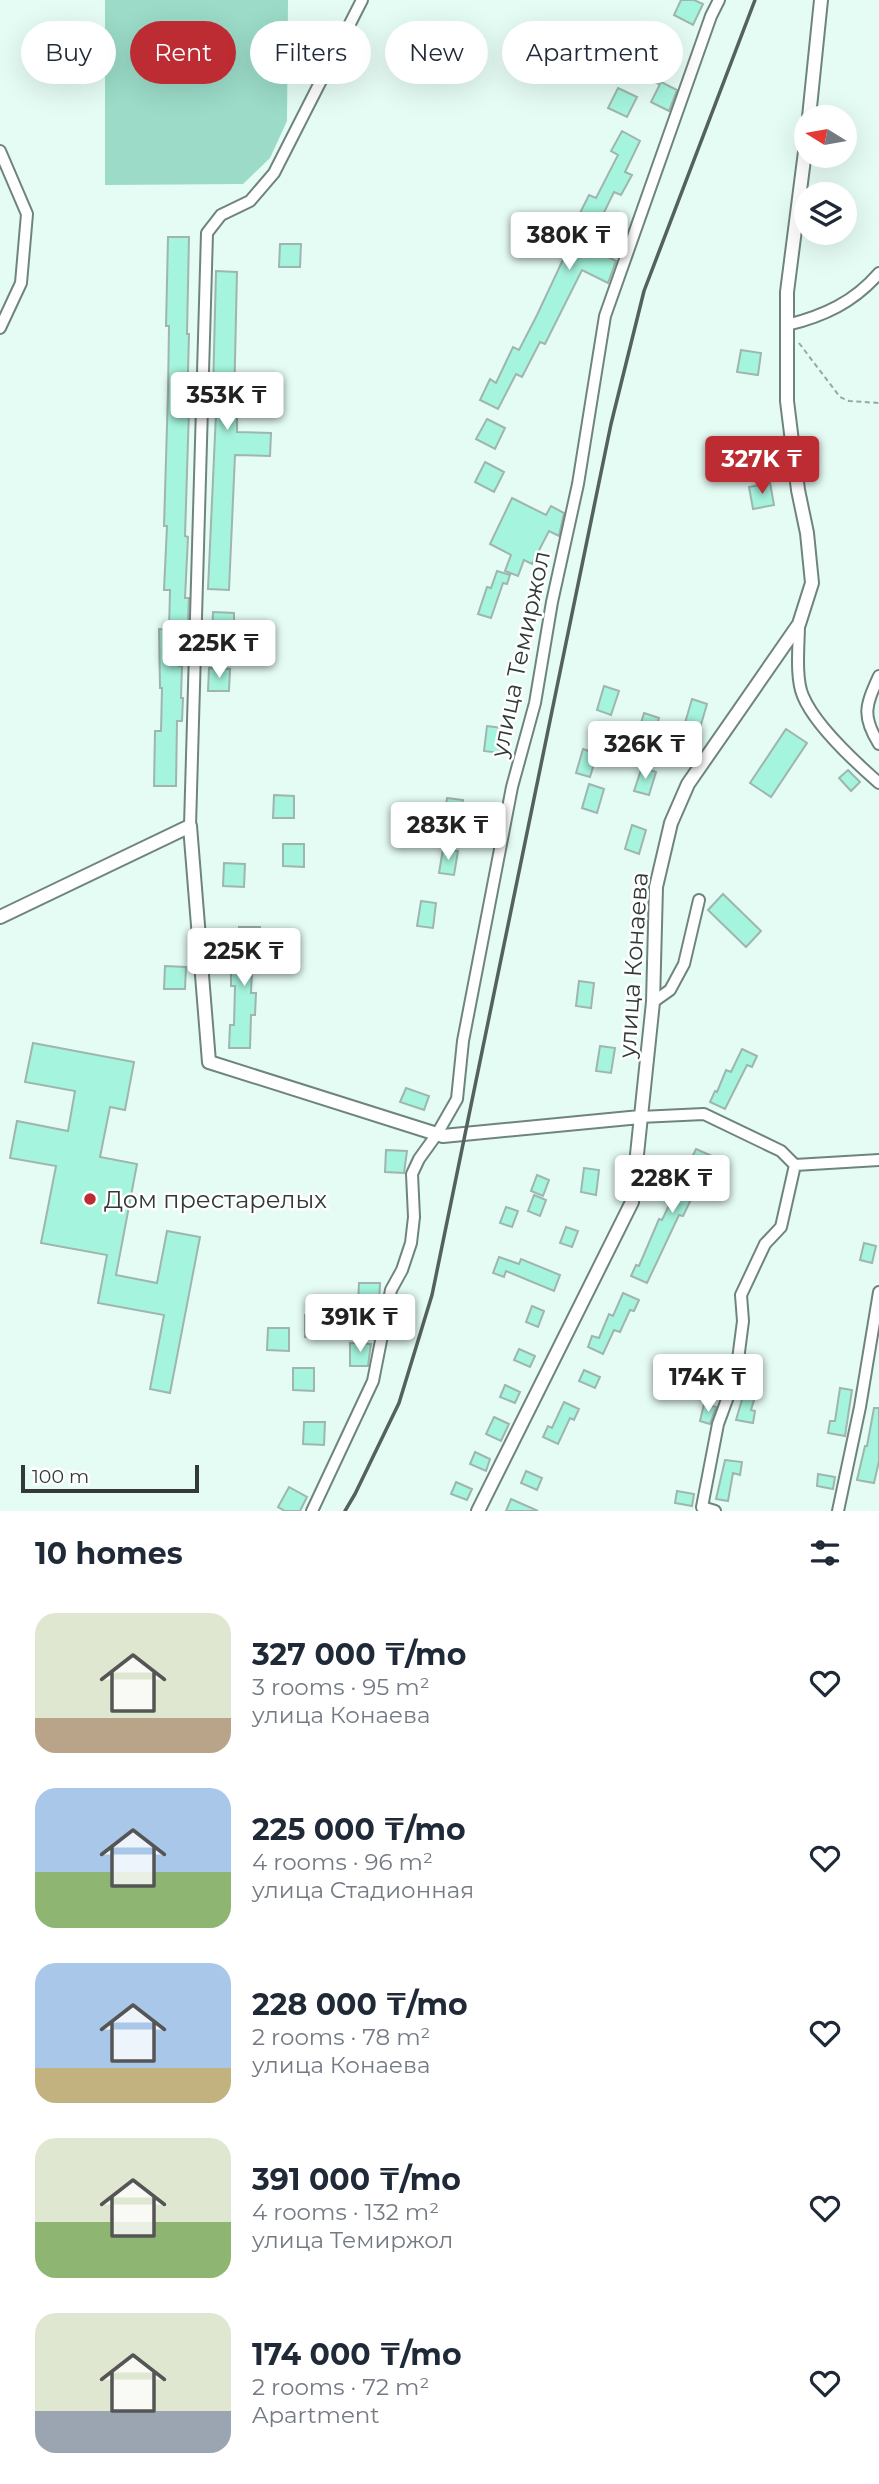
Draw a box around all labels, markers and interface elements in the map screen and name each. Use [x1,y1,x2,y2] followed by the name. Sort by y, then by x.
[21,21,116,84] chip: Buy
[130,21,236,84] chip: Rent
[250,21,371,84] chip: Filters
[385,21,488,84] chip: New
[502,21,683,84] chip: Apartment
[794,105,858,168] north arrow
[794,105,857,245] map controls
[794,182,857,245] button: layers
[512,212,626,272] pin: 380K ₸
[527,221,611,249] text: 380K ₸
[170,372,284,432] pin: 353K ₸
[187,381,267,409] text: 353K ₸
[705,436,819,496] pin: 327K ₸
[721,445,803,473] text: 327K ₸
[484,548,556,761] street label: улица Темиржол
[162,620,276,680] pin: 225K ₸
[178,629,260,657] text: 225K ₸
[588,722,702,781] pin: 326K ₸
[604,730,686,758] text: 326K ₸
[391,802,505,862] pin: 283K ₸
[407,811,489,839] text: 283K ₸
[612,871,654,1060] street label: улица Конаева
[187,928,301,988] pin: 225K ₸
[203,937,285,965] text: 225K ₸
[615,1156,729,1215] pin: 228K ₸
[631,1164,713,1192] text: 228K ₸
[104,1185,327,1214] place label: Дом престарелых
[82,1191,98,1207] marker: Дом престарелых
[303,1294,417,1354] pin: 391K ₸
[321,1303,399,1331] text: 391K ₸
[651,1354,765,1414] pin: 174K ₸
[669,1363,747,1391] text: 174K ₸
[21,1462,200,1494] scale bar
[32,1465,89,1488] text: 100 m
[806,1534,844,1572] icon: filters
[35,1535,183,1572] text: 10 homes
[252,1636,466,1673] text: 327 000 ₸/mo
[91,1641,175,1725] icon: home
[806,1664,844,1702] icon: heart
[252,1673,430,1701] text: 3 rooms · 95 m²
[252,1701,430,1729] text: улица Конаева
[252,1811,466,1848] text: 225 000 ₸/mo
[91,1816,175,1900] icon: home
[806,1839,844,1877] icon: heart
[252,1848,433,1876] text: 4 rooms · 96 m²
[252,1876,474,1904] text: улица Стадионная
[252,1986,468,2023] text: 228 000 ₸/mo
[91,1991,175,2075] icon: home
[806,2014,844,2052] icon: heart
[252,2023,430,2051] text: 2 rooms · 78 m²
[252,2051,430,2079] text: улица Конаева
[252,2161,461,2198] text: 391 000 ₸/mo
[91,2166,175,2250] icon: home
[806,2189,844,2227] icon: heart
[252,2198,439,2226] text: 4 rooms · 132 m²
[252,2226,453,2254] text: улица Темиржол
[252,2336,462,2373] text: 174 000 ₸/mo
[91,2341,175,2425] icon: home
[806,2364,844,2402] icon: heart
[252,2373,429,2401] text: 2 rooms · 72 m²
[252,2401,380,2429] text: Apartment

